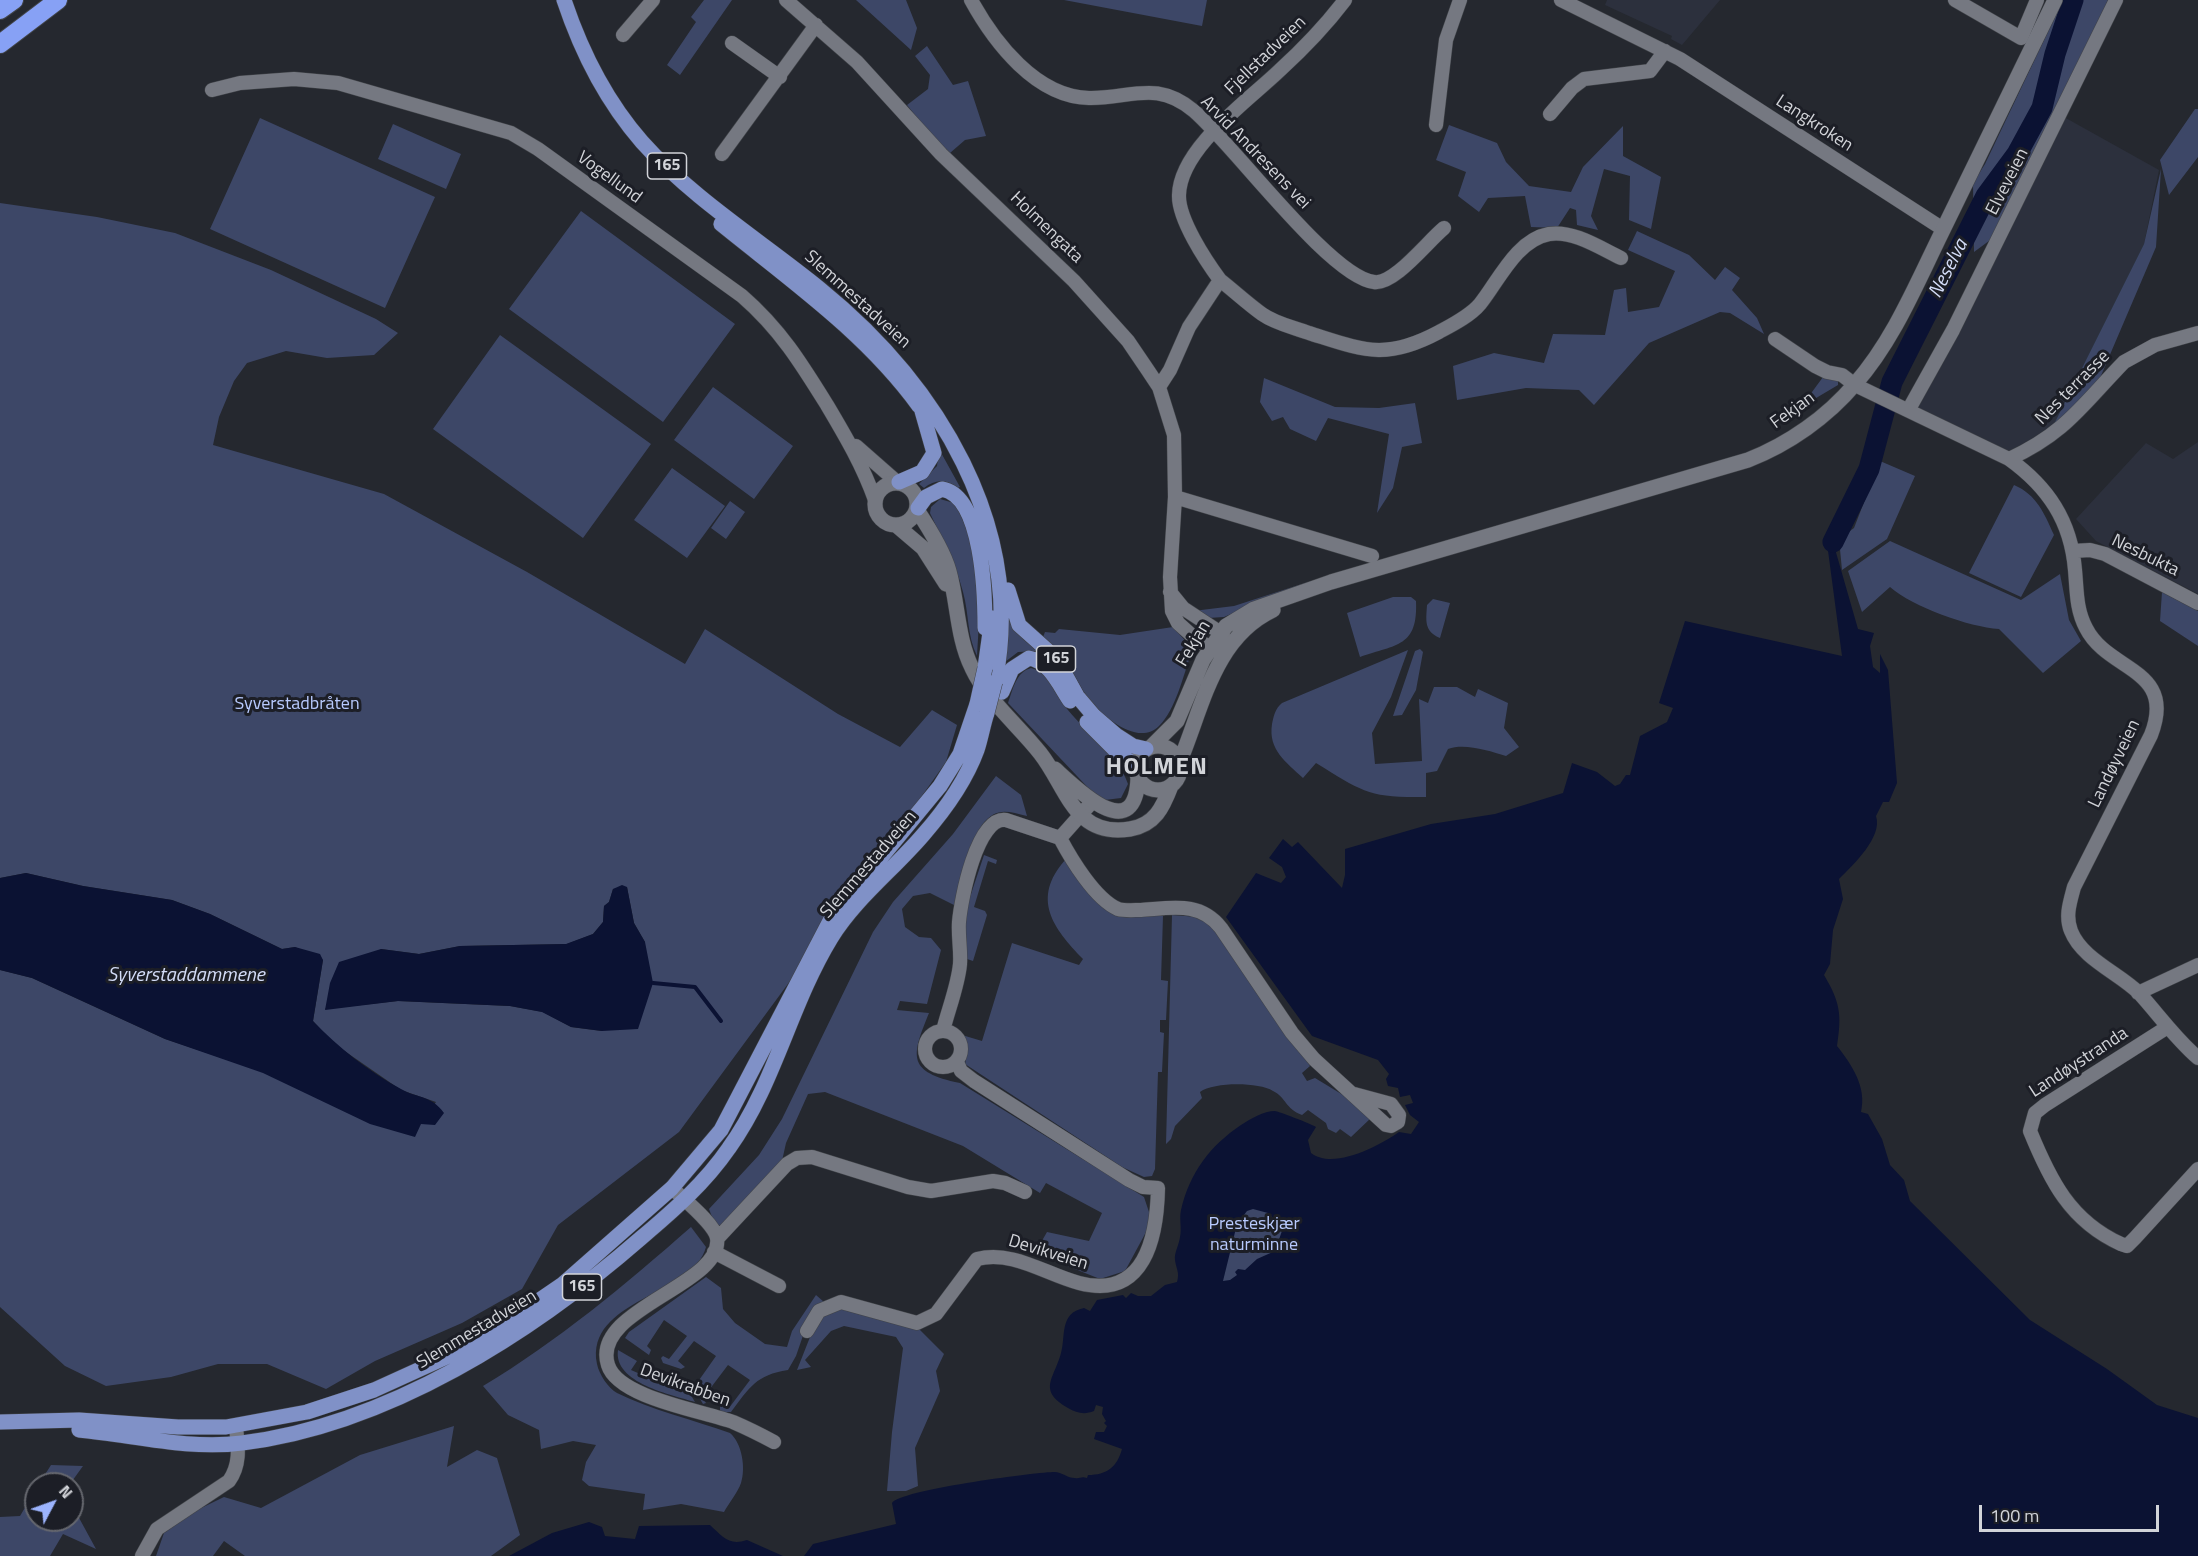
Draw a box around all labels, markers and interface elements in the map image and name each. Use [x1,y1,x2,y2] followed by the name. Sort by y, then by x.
[1221,12,1311,100] street label: Fjellstadveien
[1771,91,1857,157] street label: Langkroken
[1195,92,1315,214] street label: Arvid Andresens vei
[1982,145,2034,219] street label: Elveveien
[572,147,646,209] street label: Vogellund
[648,153,686,179] road number: 165
[1005,188,1087,268] street label: Holmengata
[1924,236,1974,302] water label: Neselva
[799,247,915,353] street label: Slemmestadveien
[2031,346,2115,430] street label: Nes terrasse
[1767,388,1819,434] street label: Fekjan
[2108,530,2182,582] street label: Nesbukta
[1172,617,1216,671] street label: Fekjan
[1036,646,1076,672] road number: 165
[234,694,360,716] park label: Syverstadbråten
[2084,717,2146,811] street label: Landøyveien
[1106,754,1208,782] district label: HOLMEN
[816,807,922,923] street label: Slemmestadveien
[107,964,265,988] water label: Syverstaddammene
[2026,1023,2132,1103] street label: Landøystranda
[1208,1214,1300,1256] park label: Presteskjær naturminne
[1006,1231,1090,1275] street label: Devikveien
[562,1274,602,1300] road number: 165
[413,1286,541,1374] street label: Slemmestadveien
[637,1360,733,1412] street label: Devikrabben
[24,1472,84,1532] north arrow
[53,1479,79,1504] text: N
[1982,1493,2162,1531] scale bar
[1990,1502,2039,1529] text: 100 m

